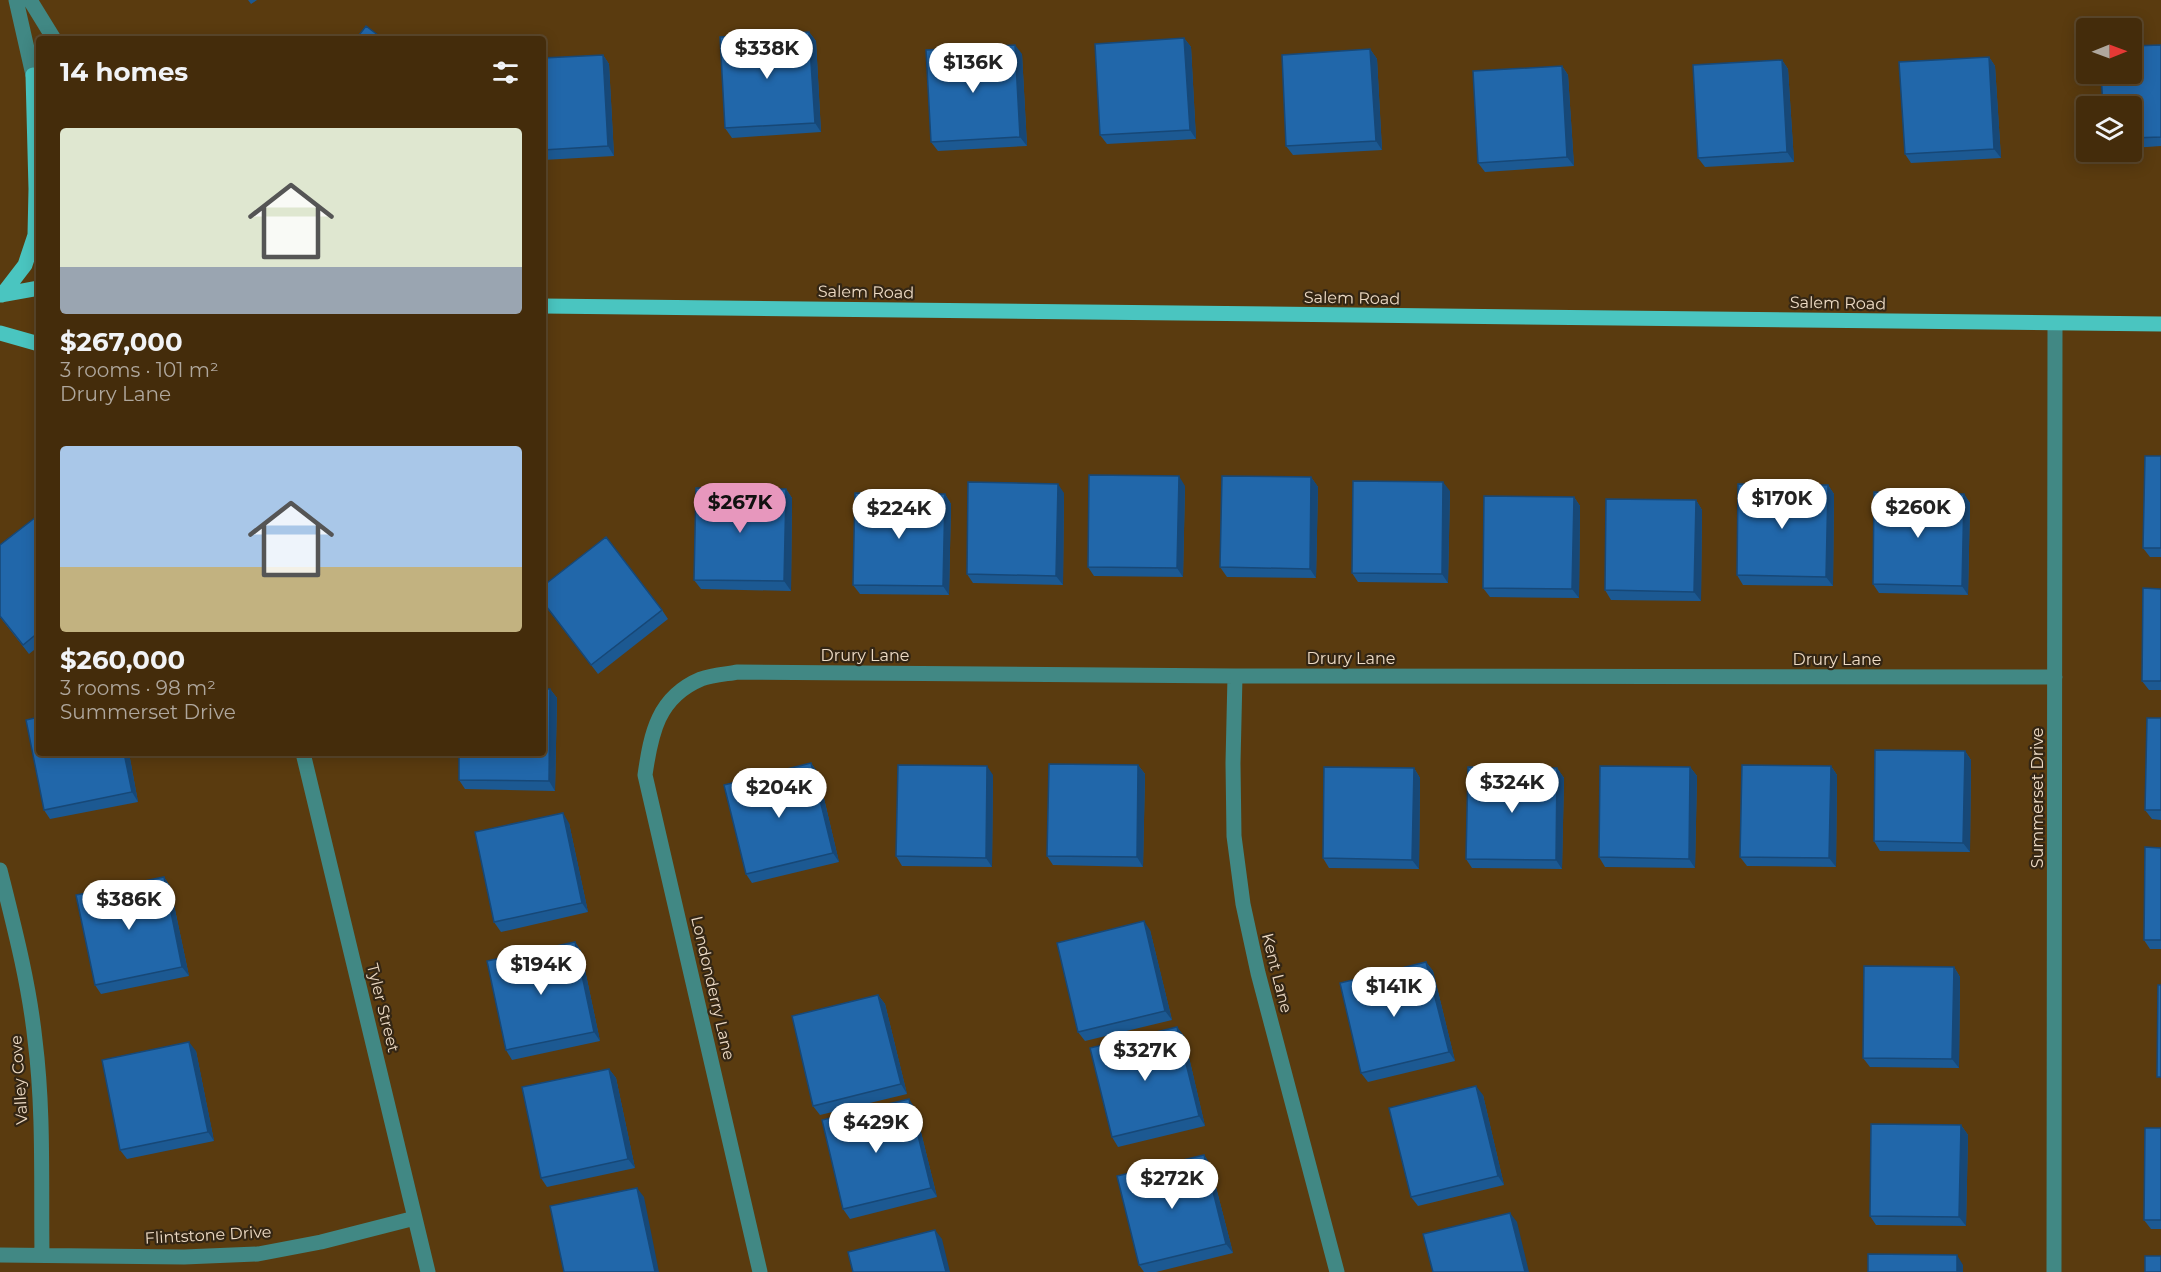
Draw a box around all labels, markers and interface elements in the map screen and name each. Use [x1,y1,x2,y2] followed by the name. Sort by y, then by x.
[2076,18,2142,84] north arrow
[2076,18,2142,162] map controls
[725,29,809,80] pin: $338K
[735,36,799,60] text: $338K
[931,43,1015,94] pin: $136K
[943,50,1003,74] text: $136K
[60,56,188,88] text: 14 homes
[489,56,522,89] icon: filters
[2076,96,2142,162] button: layers
[237,167,345,275] icon: home
[818,282,914,302] street label: Salem Road
[1304,288,1400,308] street label: Salem Road
[1790,293,1886,313] street label: Salem Road
[60,326,183,358] text: $267,000
[60,358,219,382] text: 3 rooms · 101 m²
[60,382,171,406] text: Drury Lane
[1740,479,1824,530] pin: $170K
[698,483,782,534] pin: $267K
[237,485,345,593] icon: home
[1752,486,1812,510] text: $170K
[1876,488,1960,539] pin: $260K
[857,489,941,540] pin: $224K
[708,490,772,514] text: $267K
[1885,495,1951,519] text: $260K
[867,496,931,520] text: $224K
[60,644,185,676] text: $260,000
[821,646,909,665] street label: Drury Lane
[1307,649,1395,668] street label: Drury Lane
[1793,650,1881,669] street label: Drury Lane
[60,676,216,700] text: 3 rooms · 98 m²
[60,700,236,724] text: Summerset Drive
[2028,728,2047,868] street label: Summerset Drive
[1470,763,1554,814] pin: $324K
[737,768,821,819] pin: $204K
[1480,770,1544,794] text: $324K
[746,775,812,799] text: $204K
[87,880,171,931] pin: $386K
[96,887,162,911] text: $386K
[687,914,739,1062] street label: Londonderry Lane
[1258,931,1296,1015] street label: Kent Lane
[499,945,583,996] pin: $194K
[510,952,572,976] text: $194K
[363,962,403,1055] street label: Tyler Street
[1352,967,1436,1018] pin: $141K
[1366,974,1422,998] text: $141K
[1103,1031,1187,1082] pin: $327K
[6,1035,32,1125] street label: Valley Cove
[1113,1038,1177,1062] text: $327K
[834,1103,918,1154] pin: $429K
[843,1110,909,1134] text: $429K
[1130,1159,1214,1210] pin: $272K
[1140,1166,1204,1190] text: $272K
[144,1222,272,1248] street label: Flintstone Drive

